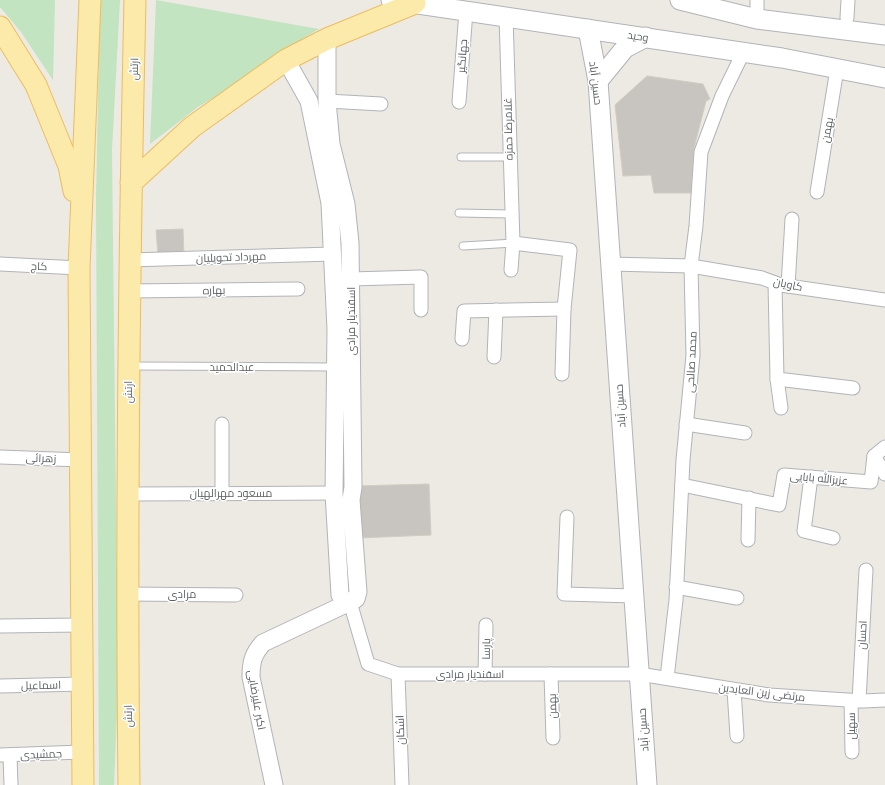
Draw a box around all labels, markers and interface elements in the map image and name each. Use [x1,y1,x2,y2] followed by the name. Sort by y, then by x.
[626,27,650,45] street label: وحید
[454,39,470,74] street label: جهانگیر
[127,58,141,80] street label: ارتش
[586,60,606,106] street label: حسین آباد
[500,98,516,160] street label: غلامرضا حمزه
[818,116,836,144] street label: بهمن
[196,249,266,265] street label: مهرداد تحویلیان
[30,259,48,274] street label: کاج
[772,274,804,294] street label: کاویان
[202,283,226,297] street label: بهاره
[344,287,358,355] street label: اسفندیار مرادی
[682,331,700,393] street label: محمد صالحی
[210,360,254,374] street label: عبدالحمید
[121,381,135,403] street label: ارتش
[611,384,629,428] street label: حسین آباد
[25,450,57,466] street label: زهرائی
[789,467,849,488] street label: عزیزالله بابایی
[190,486,272,500] street label: مسعود مهرالهیان
[168,587,196,601] street label: مرادی
[854,620,870,650] street label: احسان
[479,638,493,660] street label: پارسا
[436,667,504,681] street label: اسفندیار مرادی
[245,669,269,731] street label: اکبر علیرضایی
[21,678,61,692] street label: اسماعیل
[718,680,806,704] street label: مرتضی زین العابدین
[545,693,559,719] street label: بهمن
[121,705,135,727] street label: ارتش
[634,708,652,752] street label: حسین آباد
[844,712,858,740] street label: سهیل
[392,715,408,745] street label: اشکان
[20,746,62,762] street label: جمشیدی

